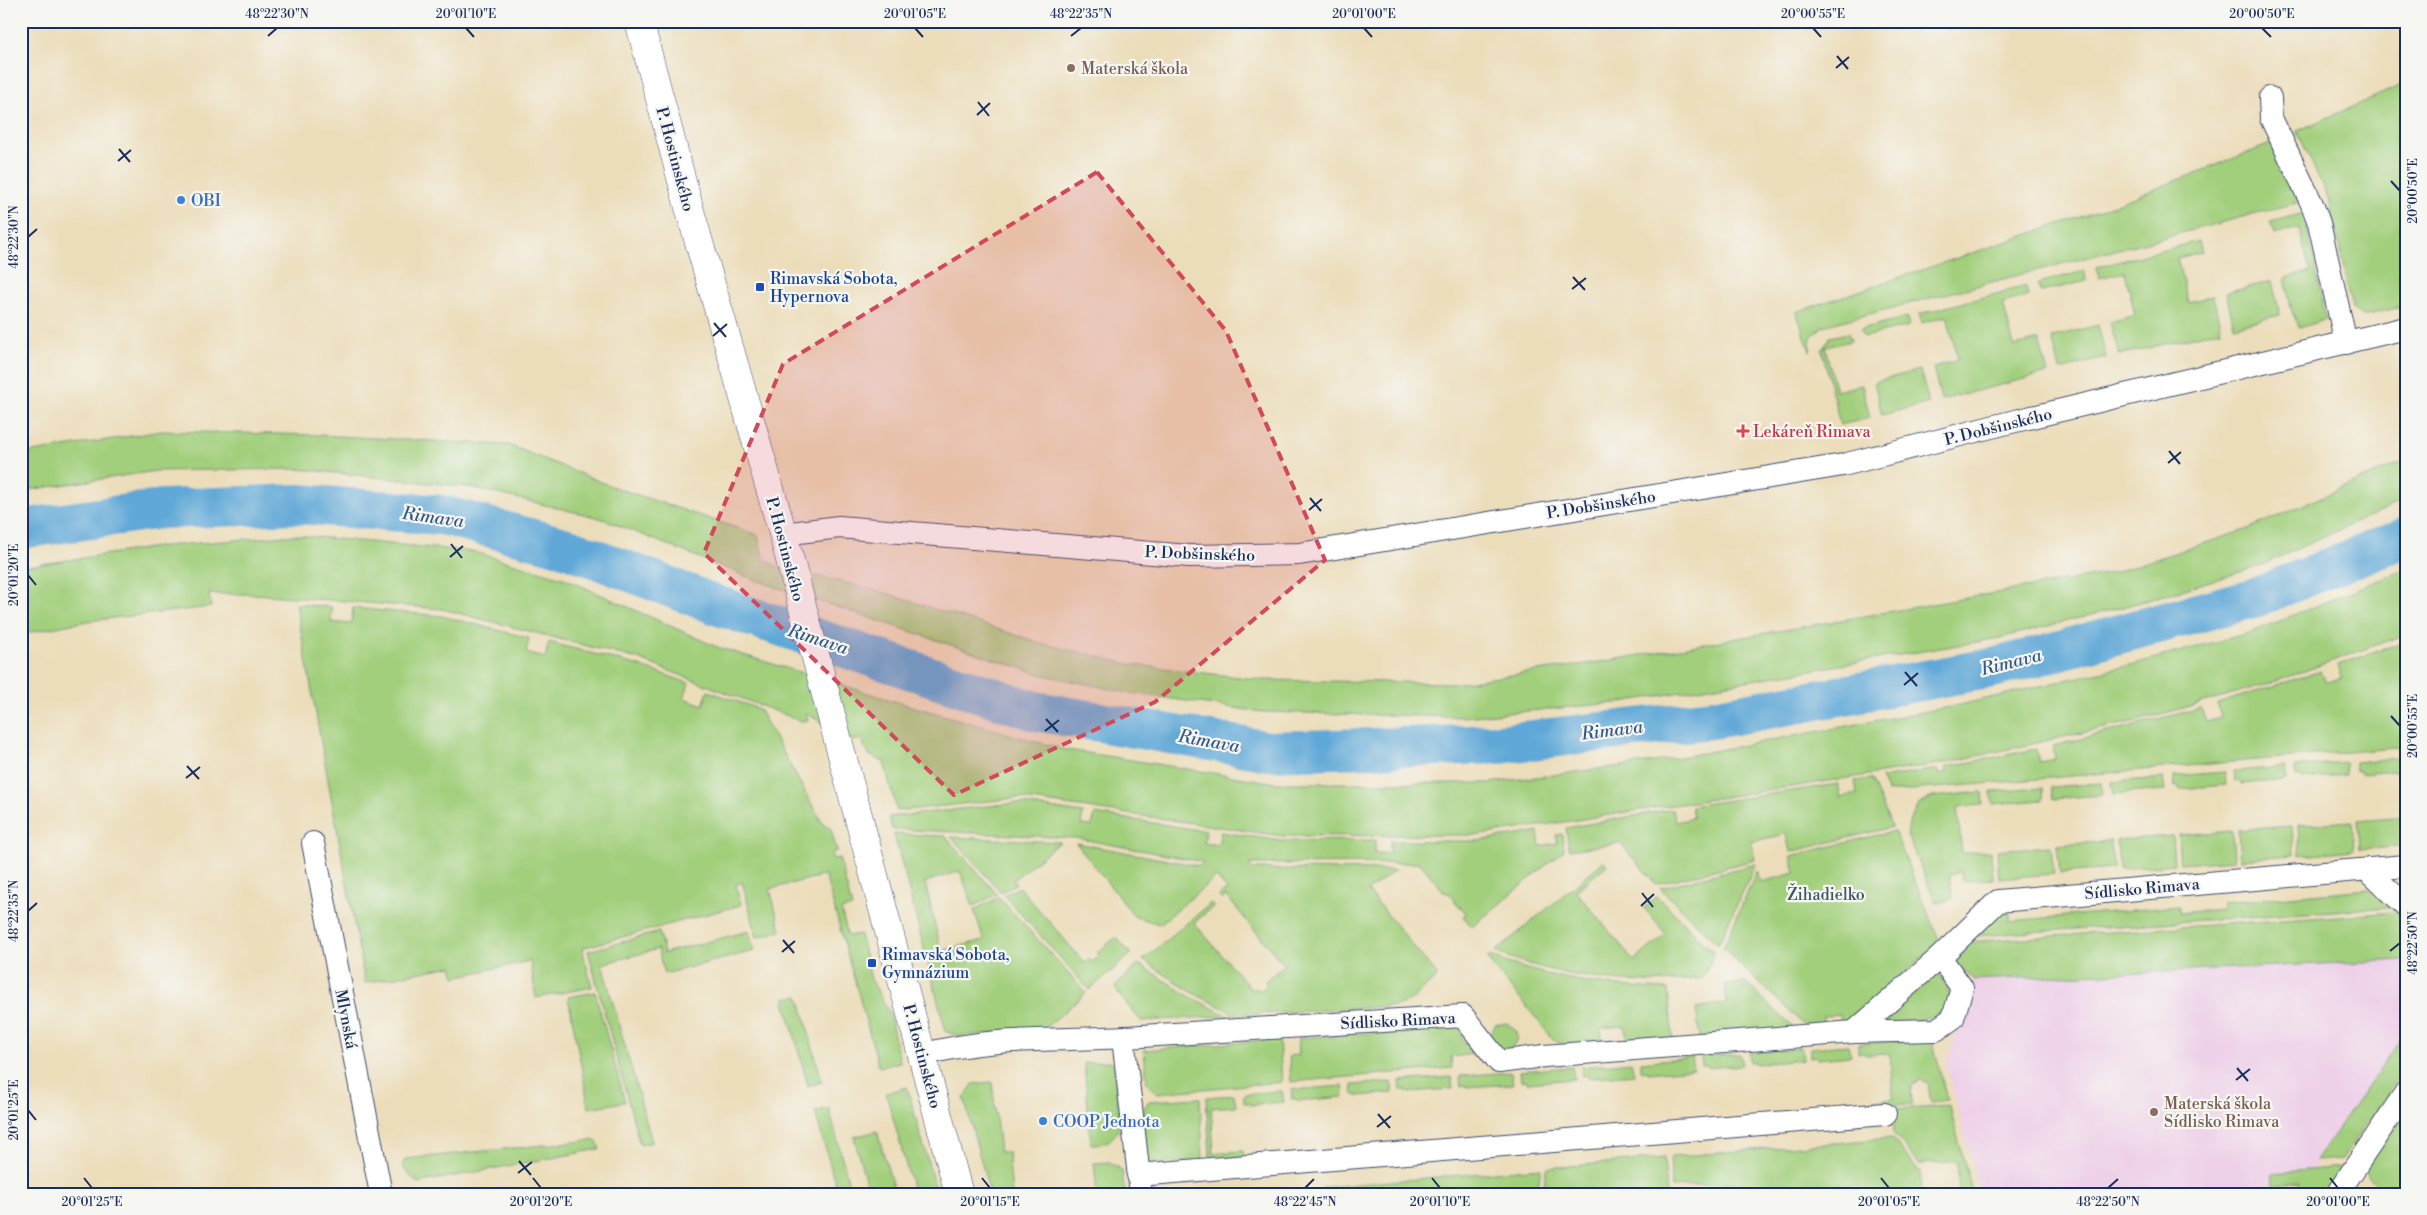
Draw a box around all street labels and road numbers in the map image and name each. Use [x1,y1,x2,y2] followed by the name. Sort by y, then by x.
[651,105,699,214] street label: P. Hostinského
[1942,404,2054,450] street label: P. Dobšinského
[1545,486,1657,524] street label: P. Dobšinského
[761,495,809,604] street label: P. Hostinského
[1144,542,1255,566] street label: P. Dobšinského
[2084,874,2201,904] street label: Sídlisko Rimava
[330,988,362,1052] street label: Mlynská
[898,1002,946,1111] street label: P. Hostinského
[1340,1008,1457,1034] street label: Sídlisko Rimava

